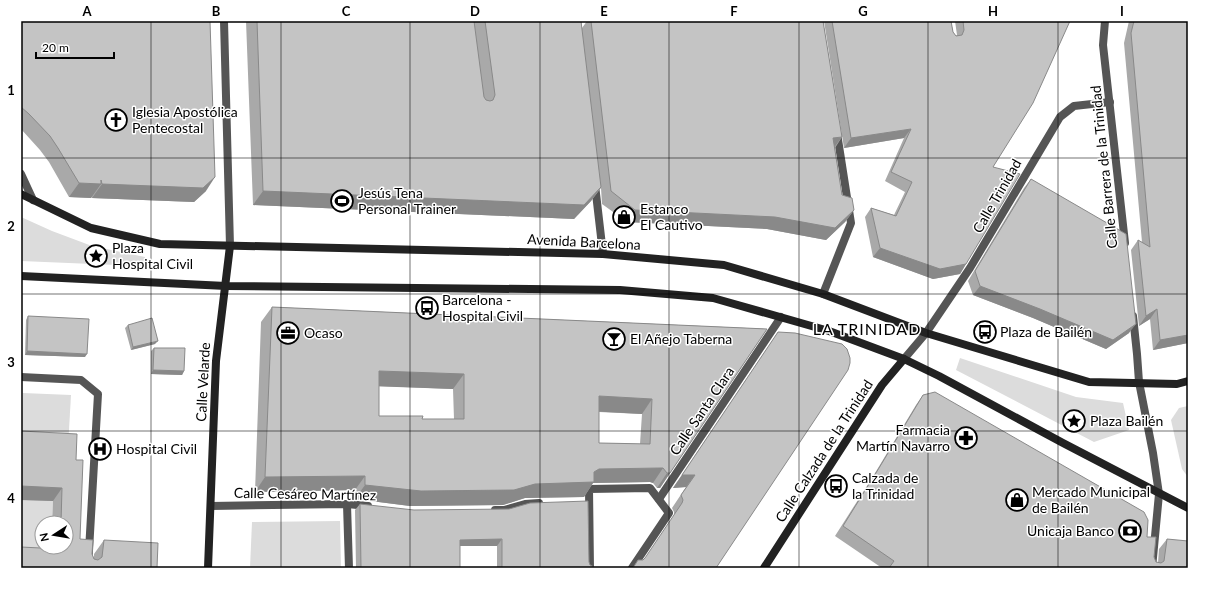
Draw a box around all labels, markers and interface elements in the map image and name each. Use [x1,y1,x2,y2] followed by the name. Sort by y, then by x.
[81,3,92,19] text: A
[212,3,221,19] text: B
[342,3,351,19] text: C
[470,3,480,19] text: D
[600,3,608,19] text: E
[730,3,738,19] text: F
[858,3,868,19] text: G
[988,3,998,19] text: H
[1120,3,1124,19] text: I
[36,34,114,60] scale bar
[42,40,69,55] text: 20 m
[7,82,15,98] text: 1
[1086,85,1121,249] street label: Calle Barrera de la Trinidad
[132,103,238,136] place label: Iglesia Apostólica Pentecostal
[103,107,129,133] church icon: Iglesia Apostólica Pentecostal
[969,156,1025,236] street label: Calle Trinidad
[358,184,456,217] place label: Jesús Tena Personal Trainer
[329,188,355,214] sports icon: Jesús Tena Personal Trainer
[640,200,703,233] place label: Estanco El Cautivo
[611,204,637,230] shop icon: Estanco El Cautivo
[7,218,15,234] text: 2
[527,230,641,253] street label: Avenida Barcelona
[112,239,193,272] place label: Plaza Hospital Civil
[83,243,109,269] place icon: Plaza Hospital Civil
[442,291,523,324] place label: Barcelona - Hospital Civil
[414,295,440,321] bus stop icon: Barcelona - Hospital Civil
[813,319,921,338] district label: LA TRINIDAD
[972,319,998,345] bus stop icon: Plaza de Bailén
[275,320,301,346] office icon: Ocaso
[1000,323,1092,340] place label: Plaza de Bailén
[304,324,343,341] place label: Ocaso
[601,326,627,352] bar icon: El Añejo Taberna
[630,330,732,347] place label: El Añejo Taberna
[192,342,213,422] street label: Calle Velarde
[7,354,15,370] text: 3
[666,363,738,458] street label: Calle Santa Clara
[771,376,876,525] street label: Calle Calzada de la Trinidad
[1061,408,1087,434] place icon: Plaza Bailén
[1090,412,1163,429] place label: Plaza Bailén
[856,421,950,454] place label: Farmacia Martín Navarro
[953,425,979,451] pharmacy icon: Farmacia Martín Navarro
[87,436,113,462] hospital icon: Hospital Civil
[116,440,197,457] place label: Hospital Civil
[852,469,919,502] place label: Calzada de la Trinidad
[823,473,849,499] bus stop icon: Calzada de la Trinidad
[1032,483,1150,516] place label: Mercado Municipal de Bailén
[234,484,376,503] street label: Calle Cesáreo Martínez
[1004,487,1030,513] shop icon: Mercado Municipal de Bailén
[7,490,15,506] text: 4
[34,515,74,555] north arrow
[1117,518,1143,544] bank icon: Unicaja Banco
[1027,522,1114,539] place label: Unicaja Banco
[36,532,51,543] text: N

